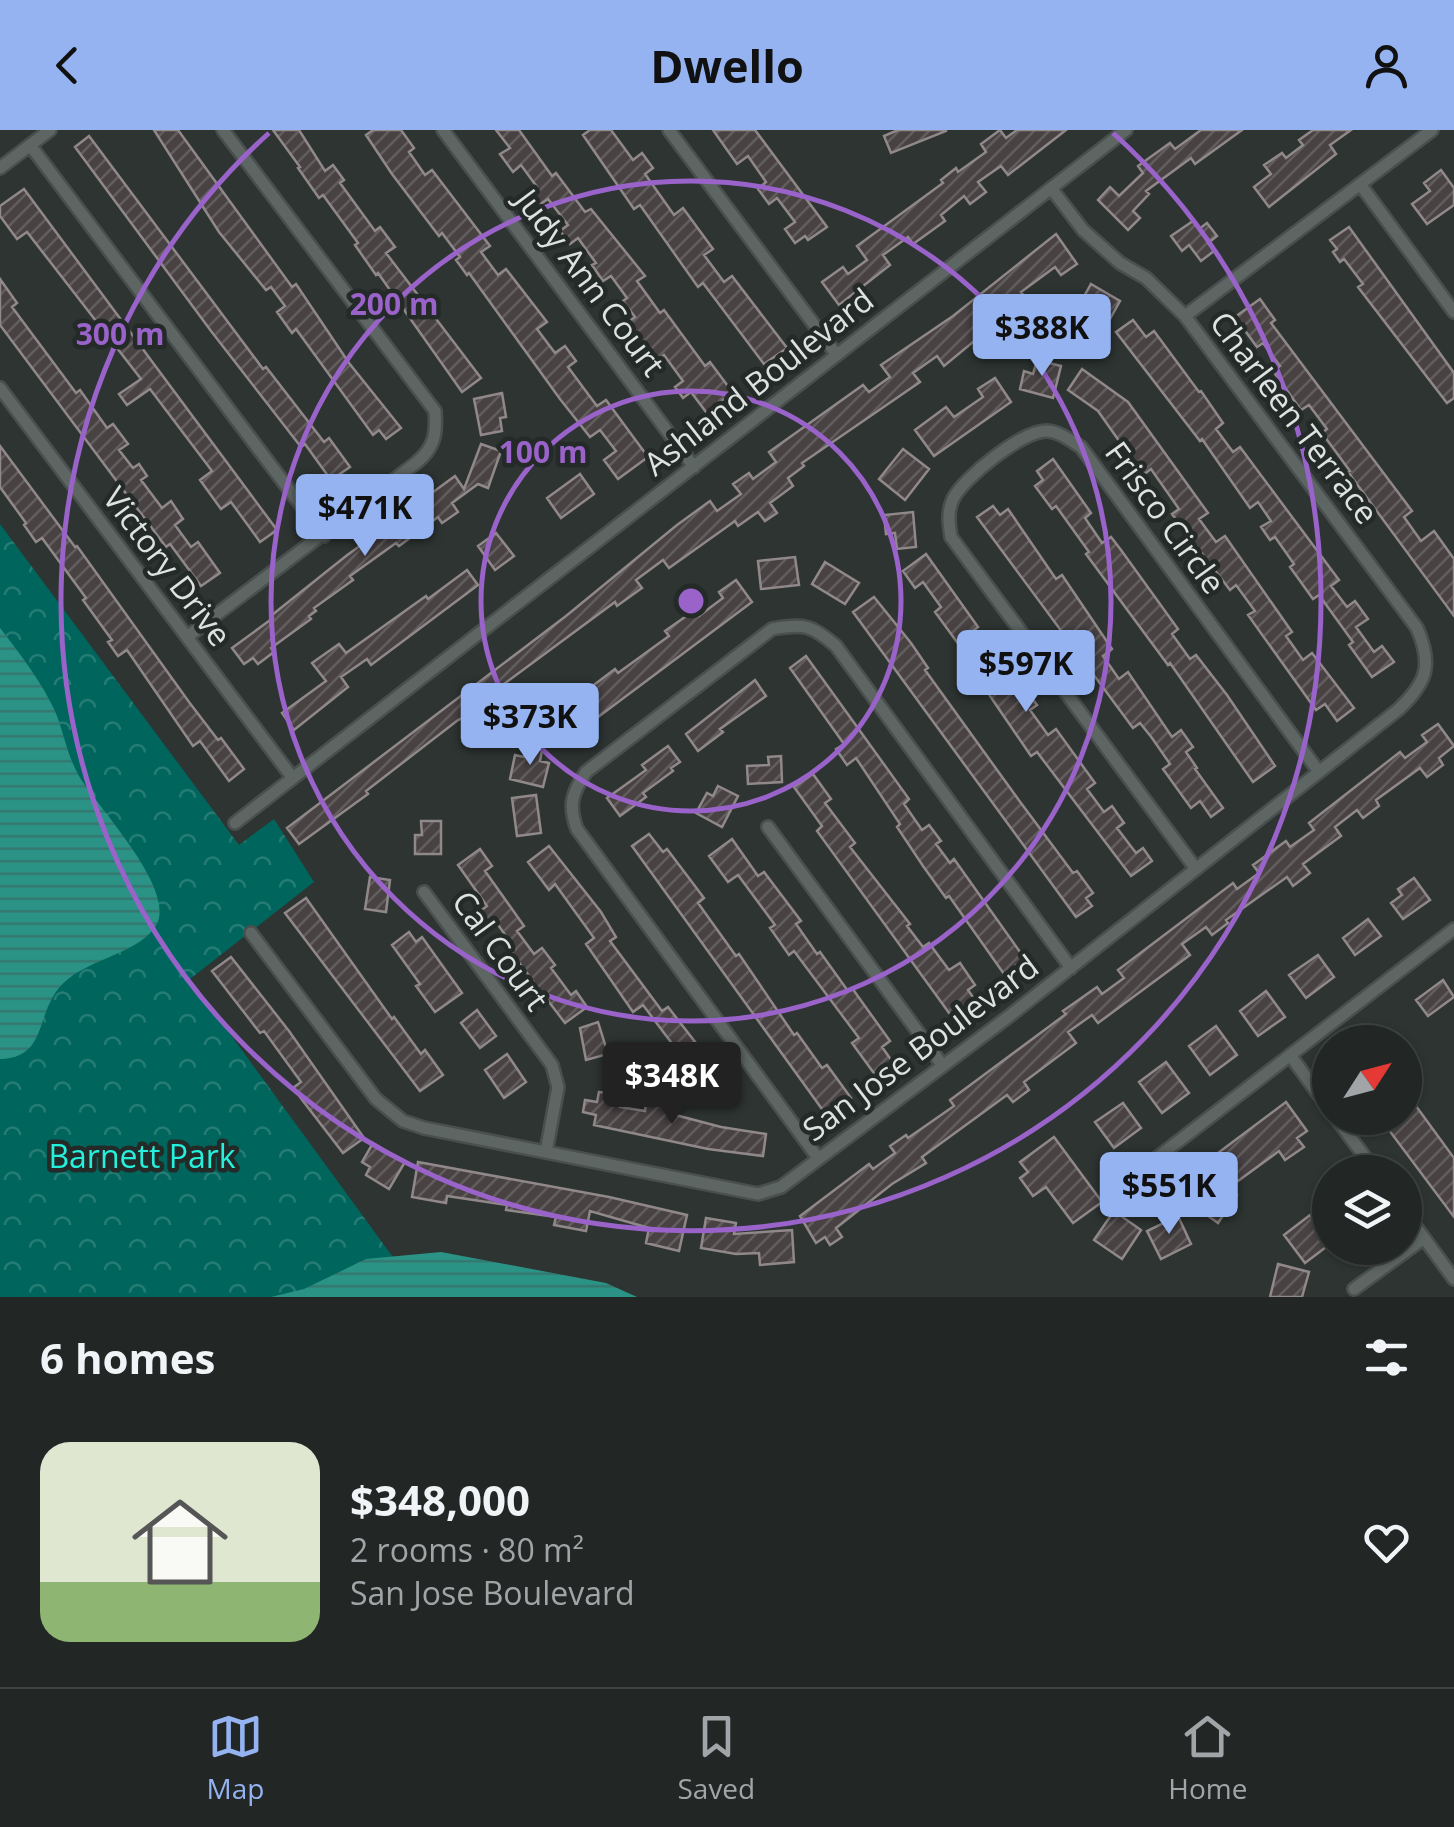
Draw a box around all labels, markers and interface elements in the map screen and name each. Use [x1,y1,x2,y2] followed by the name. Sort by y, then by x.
[650,35,804,96] text: Dwello
[40,38,95,93] icon: back
[1359,38,1414,93] icon: person
[505,177,675,384] street label: Judy Ann Court
[634,278,882,484] street label: Ashland Boulevard
[350,283,438,324] text: 200 m
[972,294,1112,379] pin: $388K
[1201,302,1389,532] street label: Charleen Terrace
[995,305,1089,348] text: $388K
[76,313,164,354] text: 300 m
[499,431,587,472] text: 100 m
[1096,432,1236,602] street label: Frisco Circle
[295,474,435,559] pin: $471K
[94,478,242,654] street label: Victory Drive
[318,485,412,528] text: $471K
[673,583,709,619] centre of rings
[956,630,1096,715] pin: $597K
[979,641,1073,684] text: $597K
[460,683,600,768] pin: $373K
[483,694,577,737] text: $373K
[443,882,559,1018] street label: Cal Court
[793,944,1047,1150] street label: San Jose Boulevard
[1312,1025,1422,1135] north arrow
[1312,1025,1422,1265] map controls
[602,1042,742,1127] pin: $348K
[625,1053,719,1096] text: $348K
[48,1134,236,1177] park label: Barnett Park
[1099,1152,1239,1237] pin: $551K
[1312,1155,1422,1265] button: layers
[1122,1163,1216,1206] text: $551K
[40,1329,215,1386] text: 6 homes
[1359,1330,1414,1385] icon: filters
[350,1471,530,1528] text: $348,000
[120,1482,240,1602] icon: home
[1359,1515,1414,1570] icon: heart
[350,1528,584,1571] text: 2 rooms · 80 m²
[350,1571,635,1614] text: San Jose Boulevard
[207,1709,264,1807] tab: Map
[677,1709,755,1807] tab: Saved
[1168,1709,1247,1807] tab: Home

